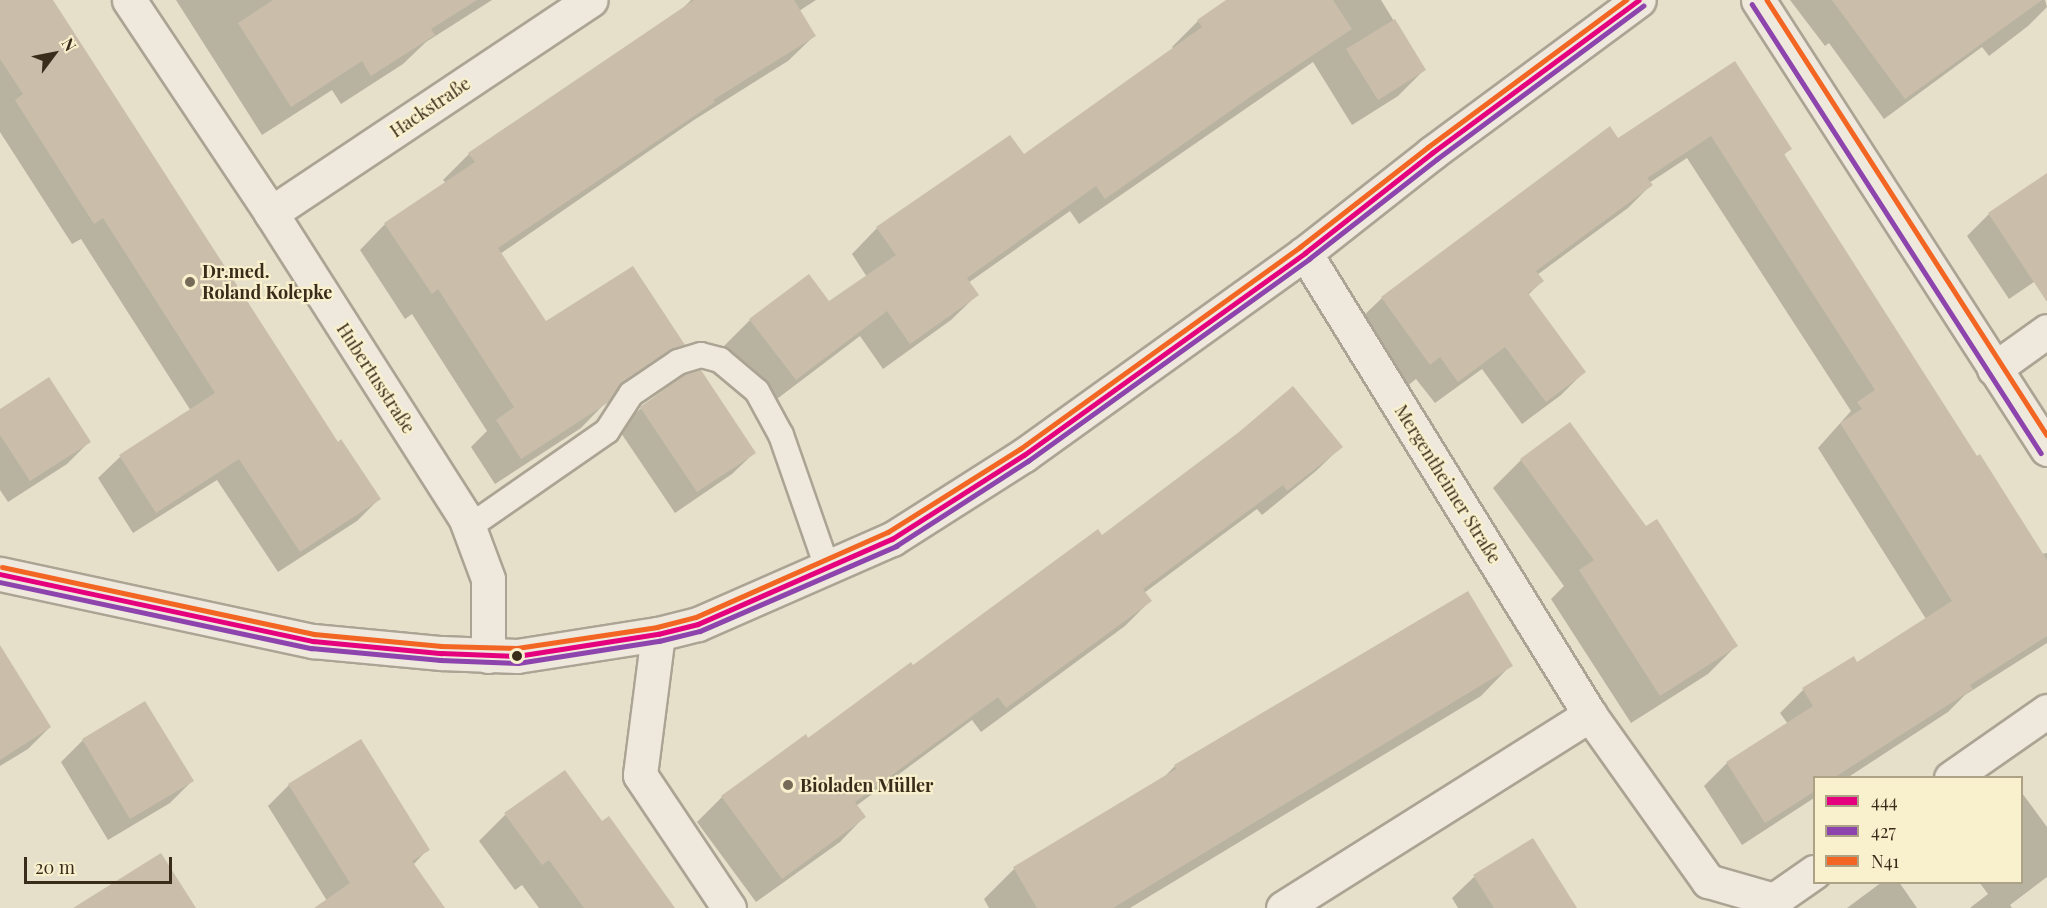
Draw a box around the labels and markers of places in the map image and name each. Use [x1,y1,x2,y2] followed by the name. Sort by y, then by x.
[202,261,332,304] place label: Dr.med. Roland Kolepke
[183,275,197,289] marker: Dr.med. Roland Kolepke
[511,650,523,662] unlabelled marker
[800,774,933,796] place label: Bioladen Müller
[781,778,795,792] marker: Bioladen Müller

